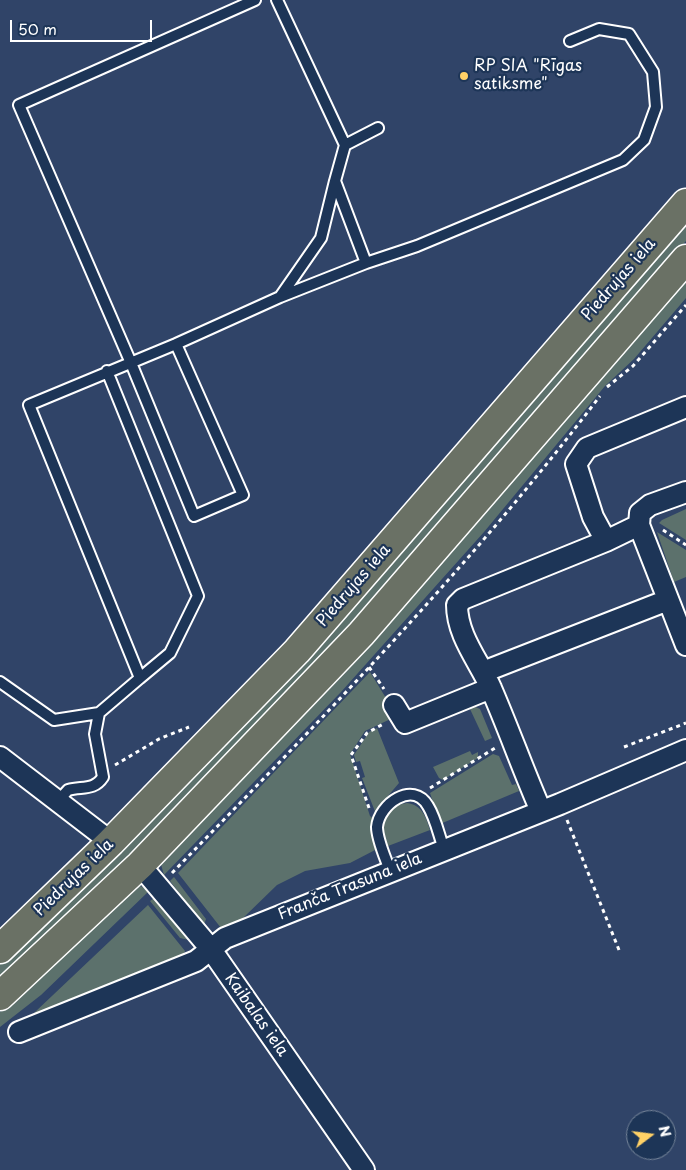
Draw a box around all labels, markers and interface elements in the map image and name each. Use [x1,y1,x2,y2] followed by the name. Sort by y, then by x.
[12,10,155,42] scale bar
[18,17,57,40] text: 50 m
[474,57,582,95] place label: RP SIA "Rīgas satiksme"
[458,70,470,82] marker: RP SIA "Rīgas satiksme"
[578,235,660,325] street label: Piedrujas iela
[313,541,395,631] street label: Piedrujas iela
[30,835,118,921] street label: Piedrujas iela
[275,849,425,925] street label: Franča Trasuna iela
[220,970,292,1060] street label: Kaibalas iela
[626,1110,676,1160] north arrow
[653,1123,677,1139] text: N

